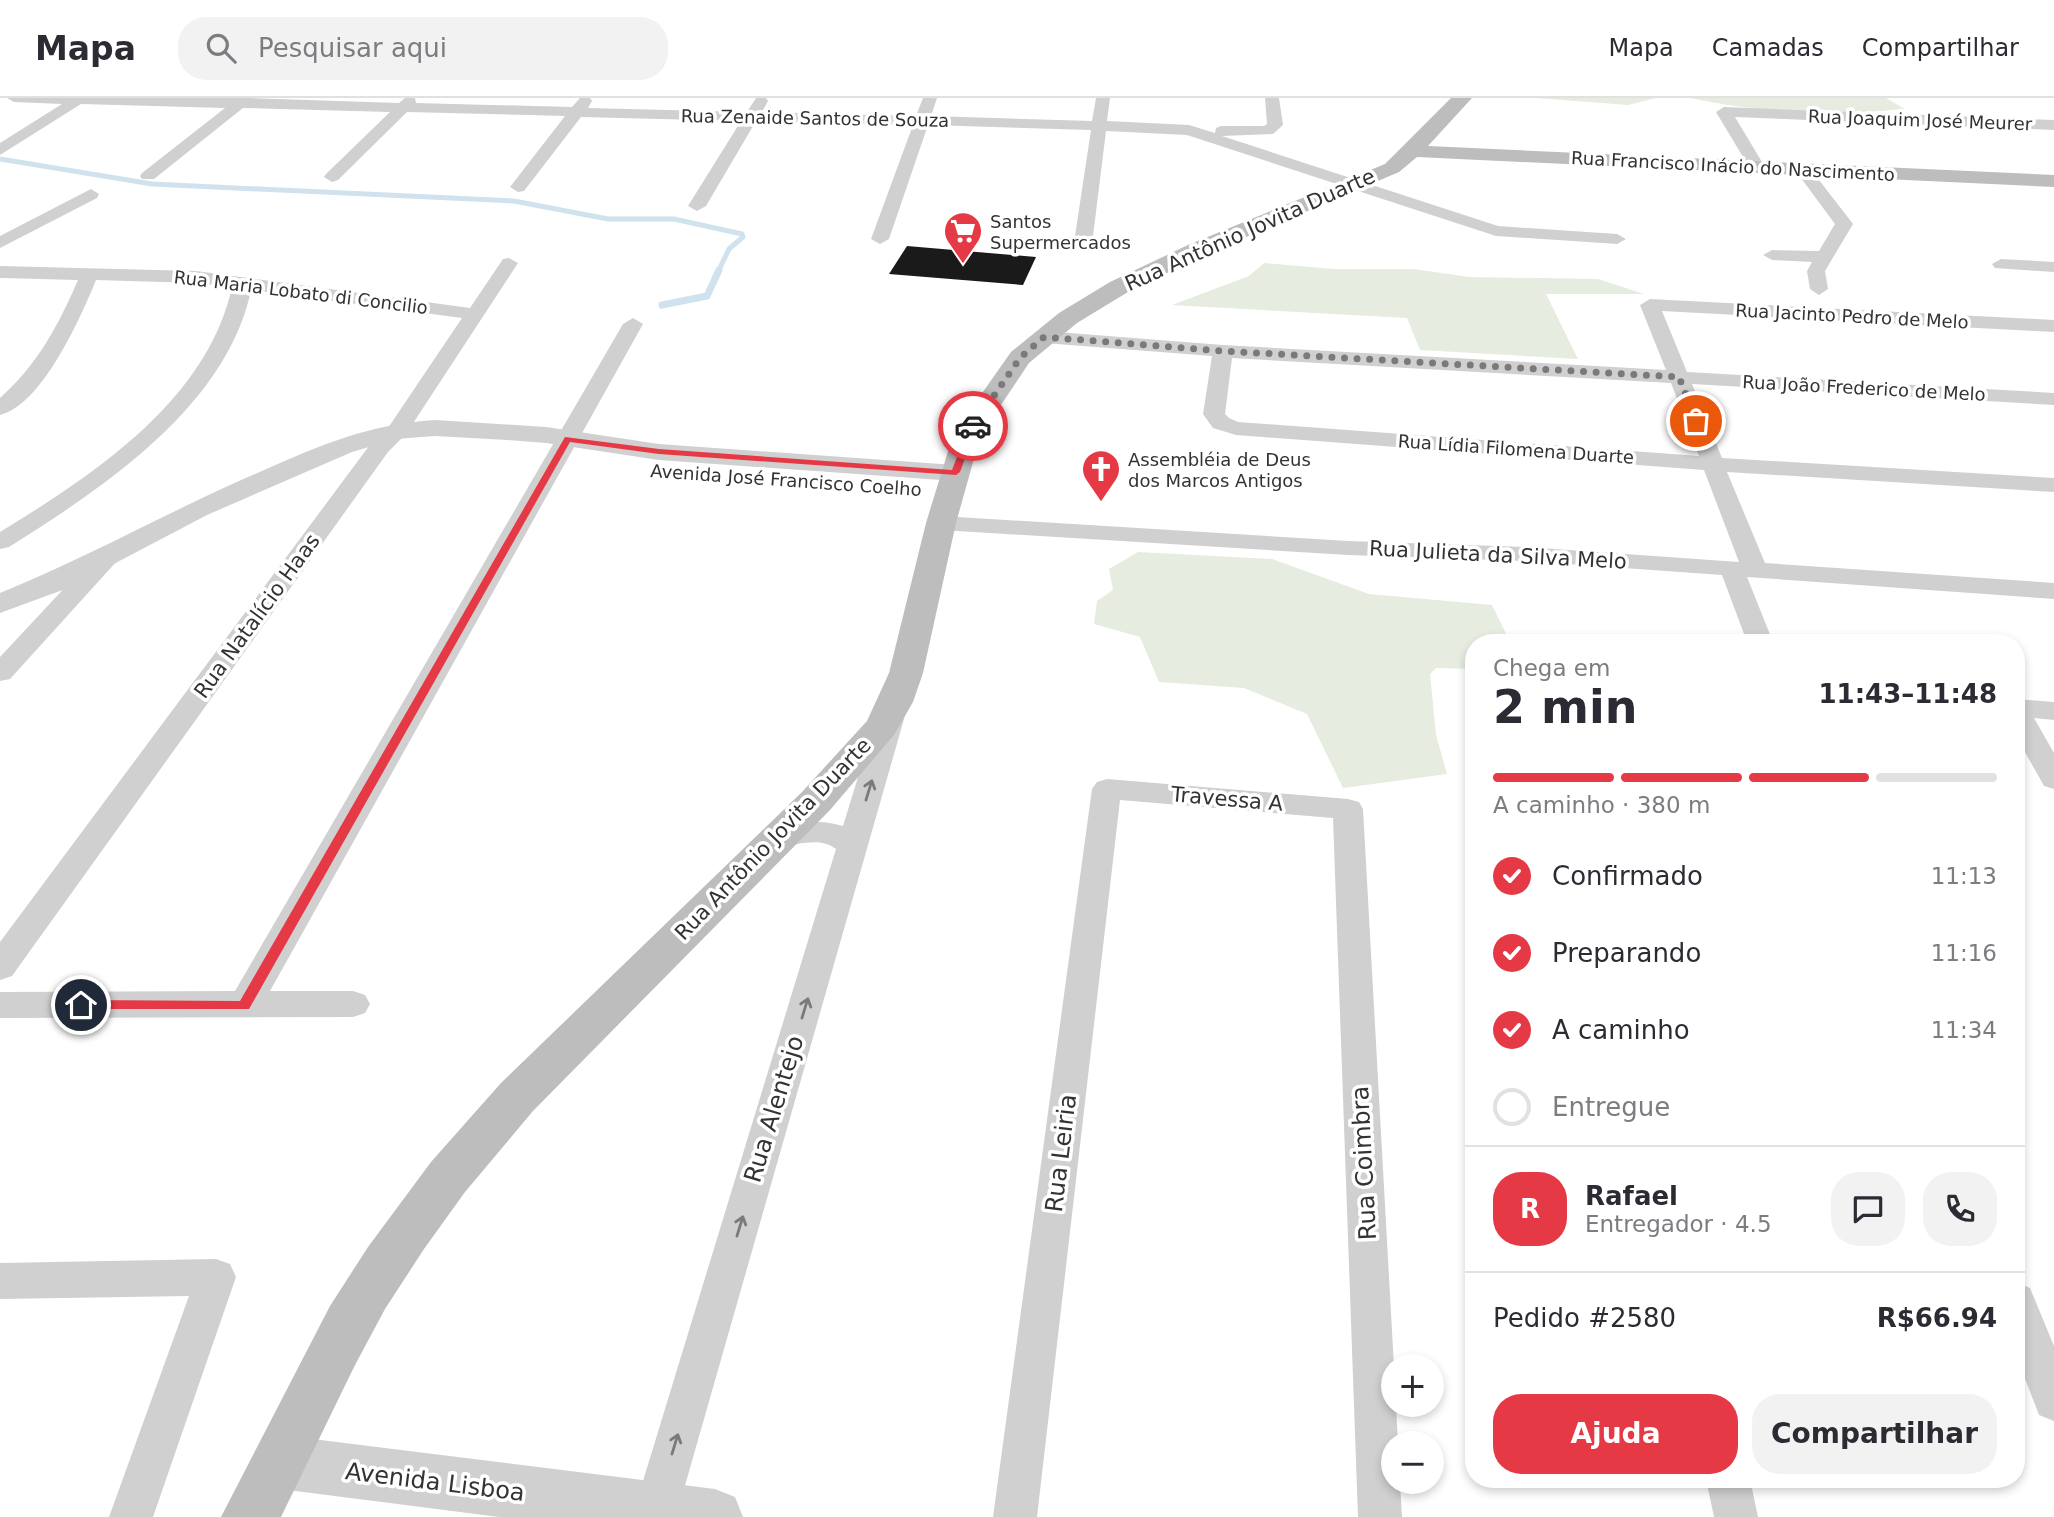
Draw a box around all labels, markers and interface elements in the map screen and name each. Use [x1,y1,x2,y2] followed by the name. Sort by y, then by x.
[178,17,668,80] search box
[35,29,136,68] text: Mapa
[202,29,240,67] icon: search
[258,33,447,63] text: Pesquisar aqui
[1608,34,1674,62] text: Mapa
[1712,34,1824,62] text: Camadas
[1862,34,2019,62] text: Compartilhar
[681,105,949,131] street label: Rua Zenaide Santos de Souza
[1808,106,2033,134] street label: Rua Joaquim José Meurer
[1571,147,1895,185] street label: Rua Francisco Inácio do Nascimento
[1121,164,1379,296] street label: Rua Antônio Jovita Duarte
[942,210,984,265] supermarket icon: Santos Supermercados
[990,211,1131,253] place label: Santos Supermercados
[173,266,429,318] street label: Rua Maria Lobato di Concilio
[1735,299,1969,333] street label: Rua Jacinto Pedro de Melo
[1742,371,1986,405] street label: Rua João Frederico de Melo
[938,391,1008,461] courier
[1666,391,1726,451] pin
[1677,402,1715,440] icon: bag
[954,407,992,445] icon: car
[1397,430,1635,468] street label: Rua Lídia Filomena Duarte
[1080,448,1122,503] church icon: Assembléia de Deus dos Marcos Antigos
[1128,449,1311,491] place label: Assembléia de Deus dos Marcos Antigos
[650,460,922,500] street label: Avenida José Francisco Coelho
[189,529,325,703] street label: Rua Natalício Haas
[1369,536,1627,574] street label: Rua Julieta da Silva Melo
[1493,655,1610,681] text: Chega em
[1818,679,1997,709] text: 11:43–11:48
[1493,680,1637,734] text: 2 min
[670,733,876,945] street label: Rua Antônio Jovita Duarte
[864,779,877,801] one-way arrow
[1169,782,1285,816] street label: Travessa A
[1493,792,1710,818] text: A caminho · 380 m
[1493,857,1531,895] icon: check
[1552,861,1703,891] text: Confirmado
[1931,863,1997,889] text: 11:13
[1493,934,1531,972] icon: check
[1552,938,1701,968] text: Preparando
[1931,940,1997,966] text: 11:16
[51,975,111,1035] pin
[62,986,100,1024] icon: home
[799,997,812,1019] one-way arrow
[1493,1011,1531,1049] icon: check
[1552,1015,1690,1045] text: A caminho
[1931,1017,1997,1043] text: 11:34
[738,1032,810,1186] street label: Rua Alentejo
[1346,1085,1382,1241] street label: Rua Coimbra
[1040,1092,1082,1214] street label: Rua Leiria
[1552,1092,1670,1122] text: Entregue
[1831,1172,1905,1246] button: chat
[1923,1172,1997,1246] button: phone
[1585,1181,1678,1211] text: Rafael
[1520,1194,1540,1224] text: R
[1585,1211,1772,1237] text: Entregador · 4.5
[734,1215,747,1237] one-way arrow
[1493,1303,1676,1333] text: Pedido #2580
[1877,1303,1997,1333] text: R$66.94
[1381,1354,1444,1494] map controls
[1381,1354,1444,1417] button: +
[1493,1394,1738,1474] button: Ajuda
[1752,1394,1997,1474] button: Compartilhar
[1381,1431,1444,1494] button: −
[670,1433,683,1455] one-way arrow
[344,1457,526,1507] street label: Avenida Lisboa

